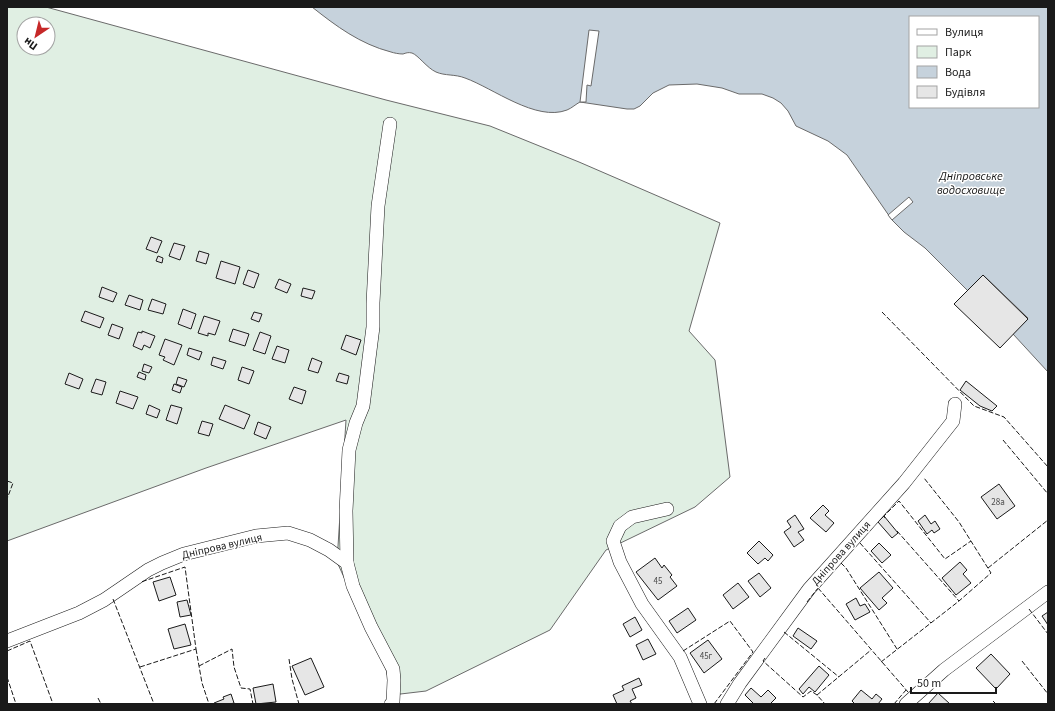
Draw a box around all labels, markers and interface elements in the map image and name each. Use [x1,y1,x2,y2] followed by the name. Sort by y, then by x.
[16,16,56,56] north arrow
[909,16,1039,108] legend
[945,24,983,41] text: Вулиця
[21,34,40,54] text: Пн
[945,44,971,61] text: Парк
[945,64,971,81] text: Вода
[945,84,985,101] text: Будівля
[937,168,1005,199] water label: Дніпровське водосховище
[991,496,1005,509] house number: 28а
[808,518,874,588] street label: Дніпрова вулиця
[180,529,264,563] street label: Дніпрова вулиця
[654,575,663,588] house number: 45
[700,650,713,663] house number: 45г
[911,669,996,695] scale bar
[917,675,941,692] text: 50 m

